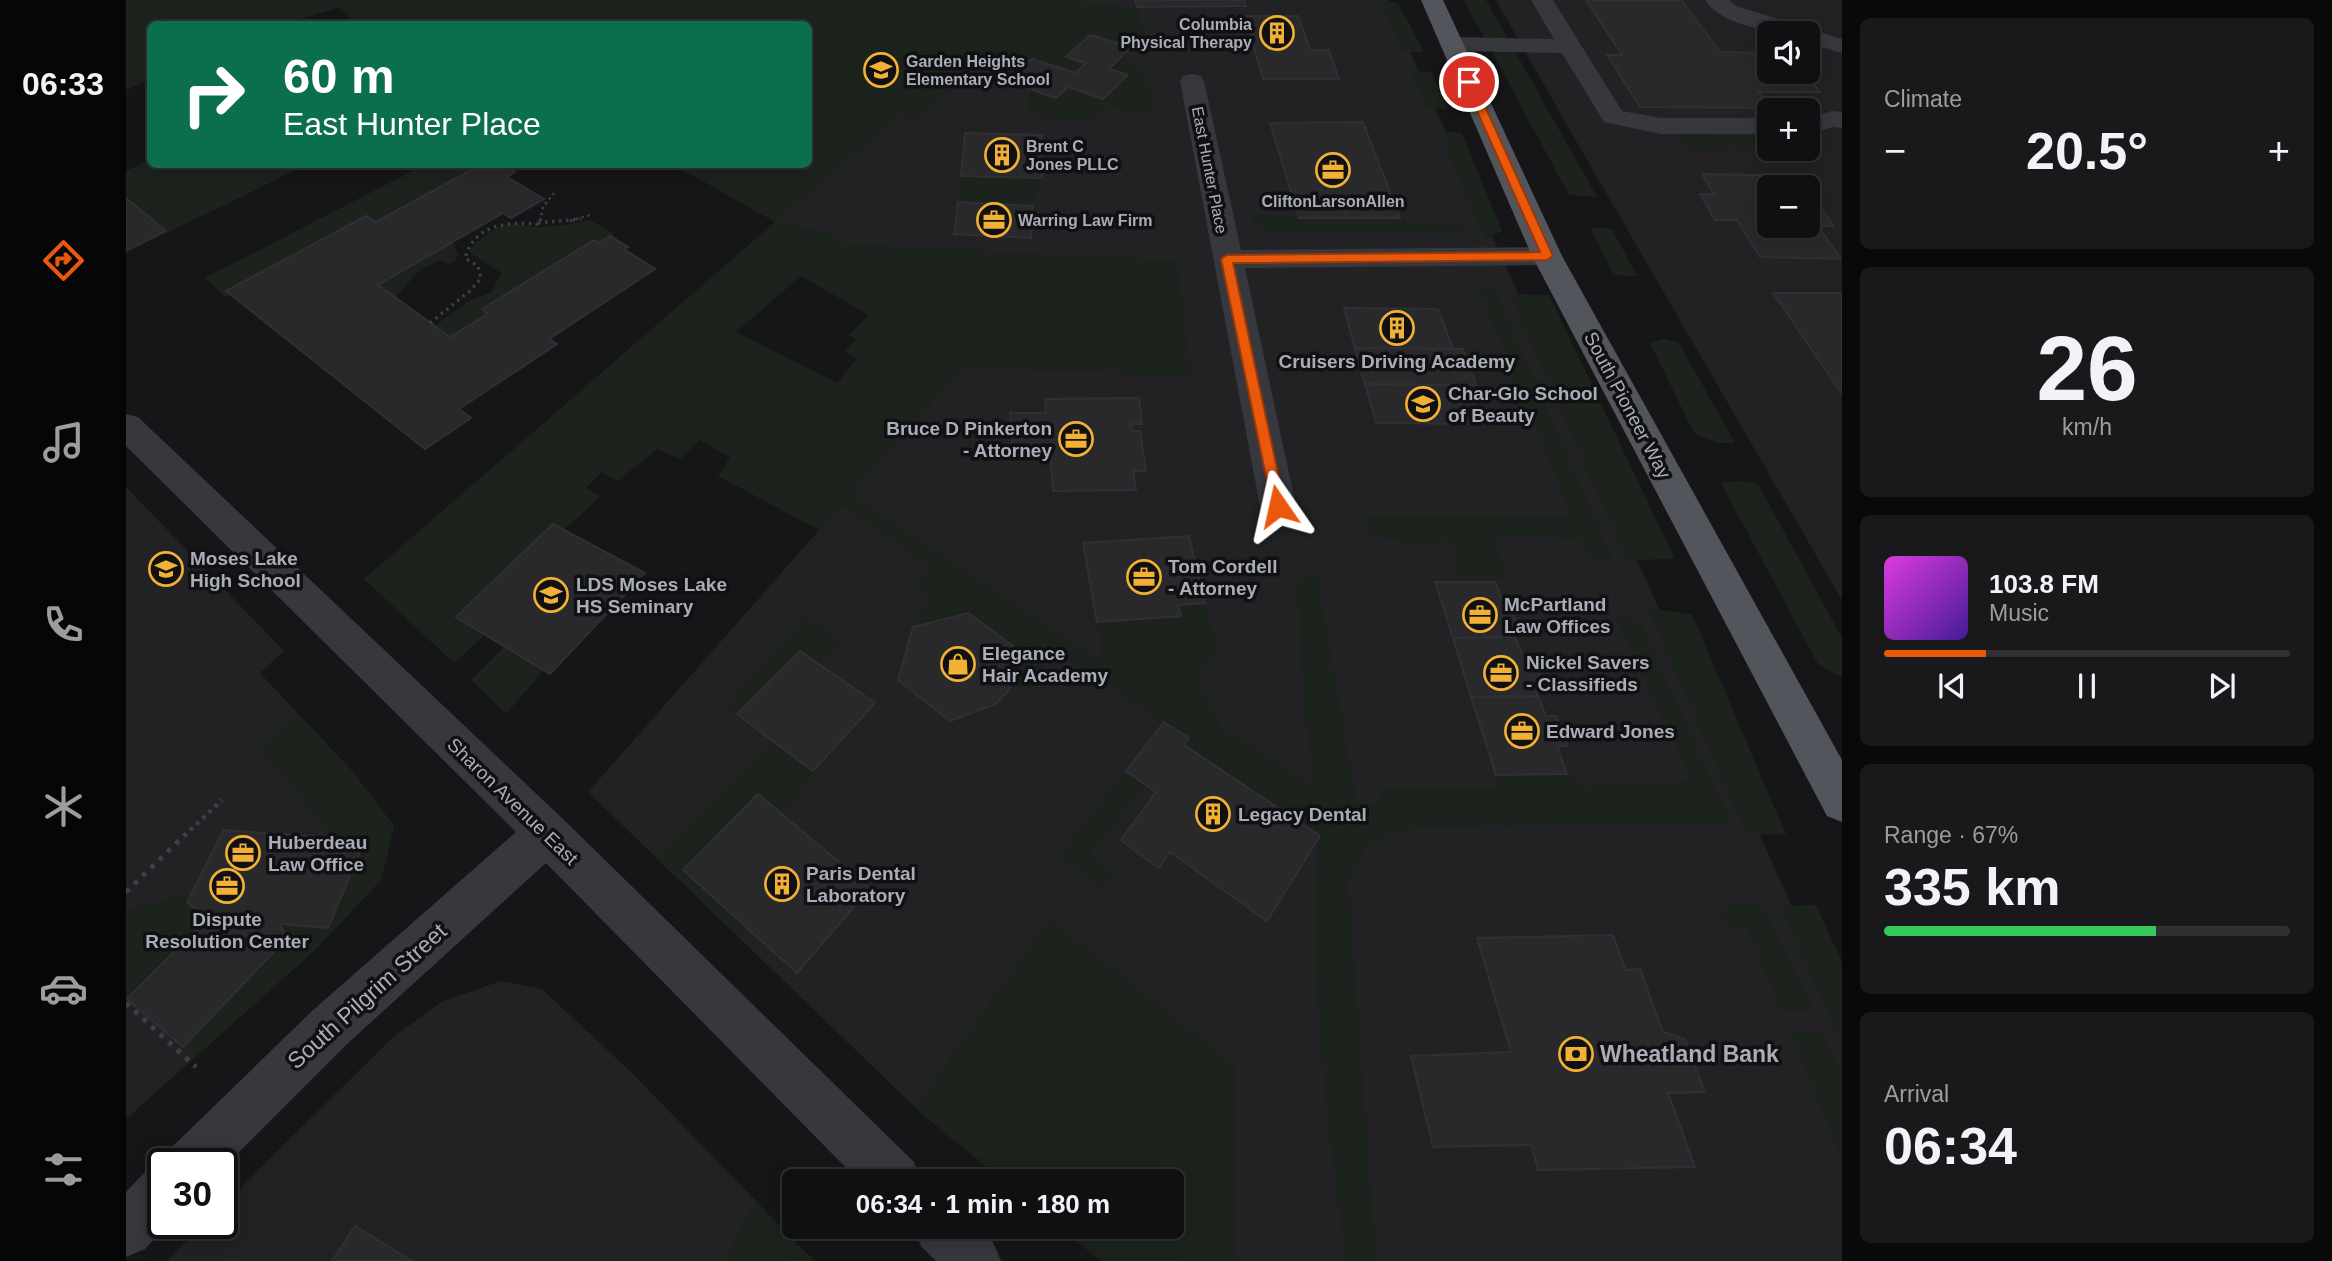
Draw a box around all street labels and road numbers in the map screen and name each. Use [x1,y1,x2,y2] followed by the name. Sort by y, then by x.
[1189,105,1230,235] street label: East Hunter Place
[1580,328,1675,483] street label: South Pioneer Way
[443,734,583,869] street label: Sharon Avenue East
[282,918,452,1074] street label: South Pilgrim Street

